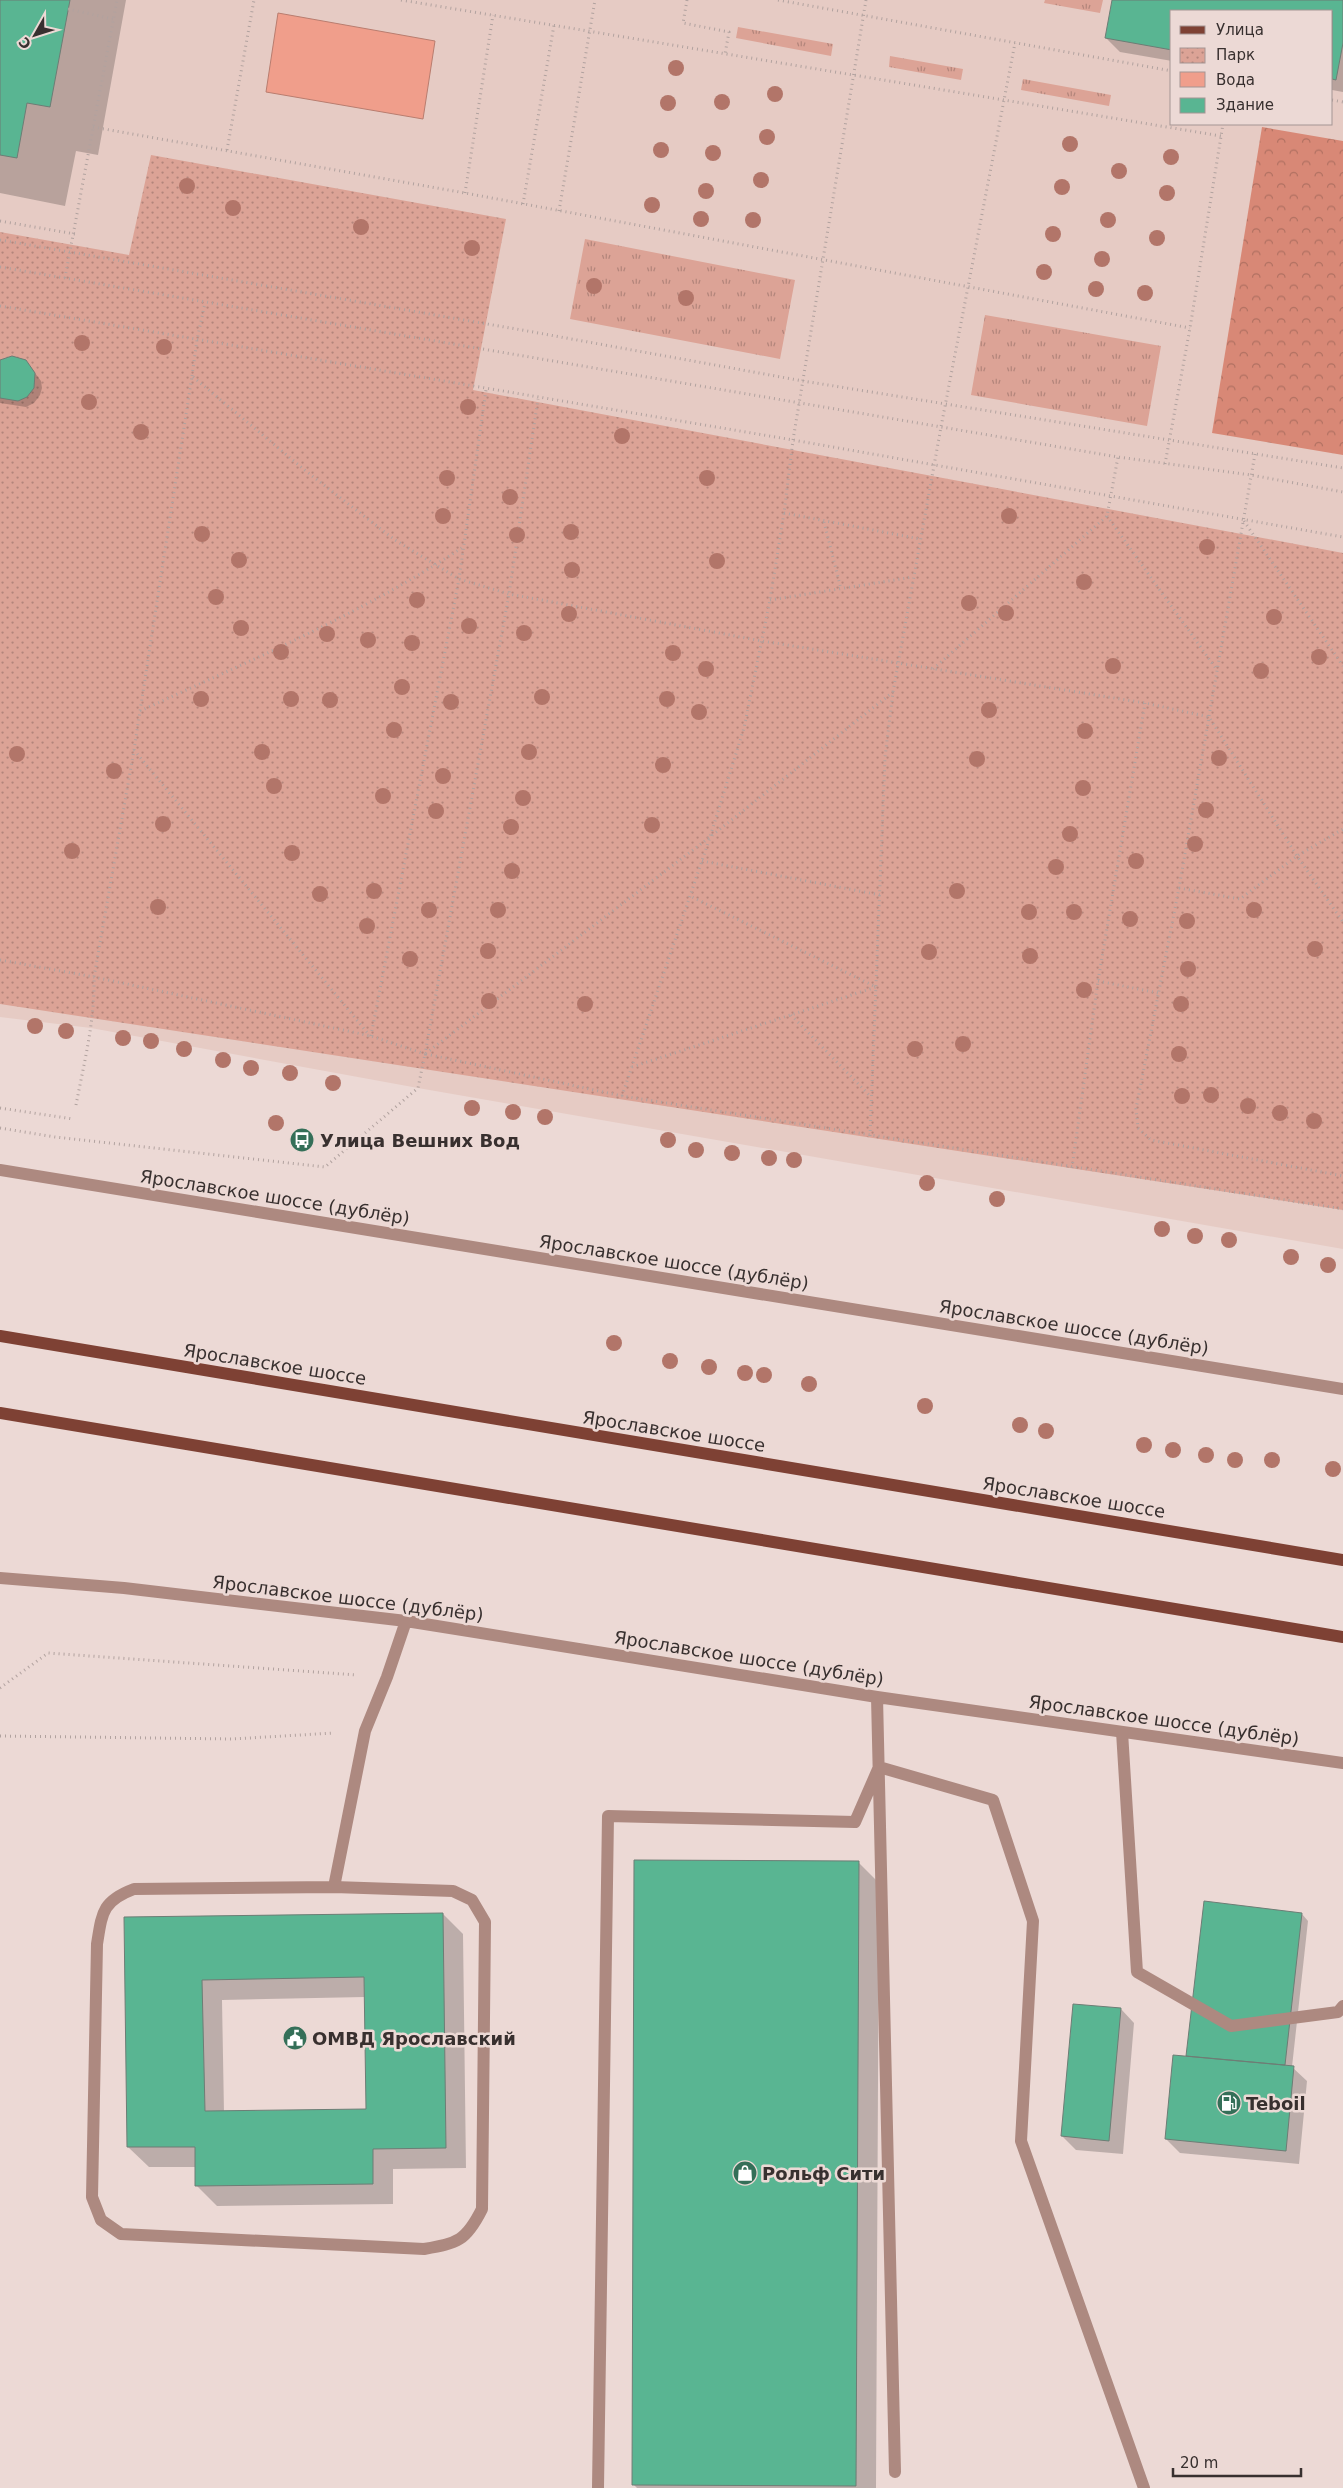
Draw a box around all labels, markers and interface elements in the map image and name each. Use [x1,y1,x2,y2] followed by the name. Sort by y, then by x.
[10,10,60,60] north arrow
[1170,10,1333,125] legend
[1216,21,1264,39] text: Улица
[15,34,34,52] text: С
[1216,46,1255,64] text: Парк
[1216,71,1255,89] text: Вода
[1216,96,1274,114] text: Здание
[289,1127,315,1153] bus stop icon: Улица Вешних Вод
[320,1130,520,1151] place label: Улица Вешних Вод
[139,1165,411,1229] street label: Ярославское шоссе (дублёр)
[538,1230,810,1294] street label: Ярославское шоссе (дублёр)
[938,1295,1210,1359] street label: Ярославское шоссе (дублёр)
[182,1339,368,1389] street label: Ярославское шоссе
[581,1406,767,1456] street label: Ярославское шоссе
[981,1472,1167,1522] street label: Ярославское шоссе
[211,1571,485,1625] street label: Ярославское шоссе (дублёр)
[613,1626,885,1690] street label: Ярославское шоссе (дублёр)
[1027,1691,1301,1749] street label: Ярославское шоссе (дублёр)
[282,2025,308,2051] public building icon: ОМВД Ярославский
[312,2028,516,2049] place label: ОМВД Ярославский
[1216,2090,1242,2116] fuel station icon: Teboil
[1246,2093,1306,2114] place label: Teboil
[732,2160,758,2186] shop icon: Рольф Сити
[762,2163,885,2184] place label: Рольф Сити
[1173,2446,1300,2478] scale bar
[1180,2454,1218,2472] text: 20 m

